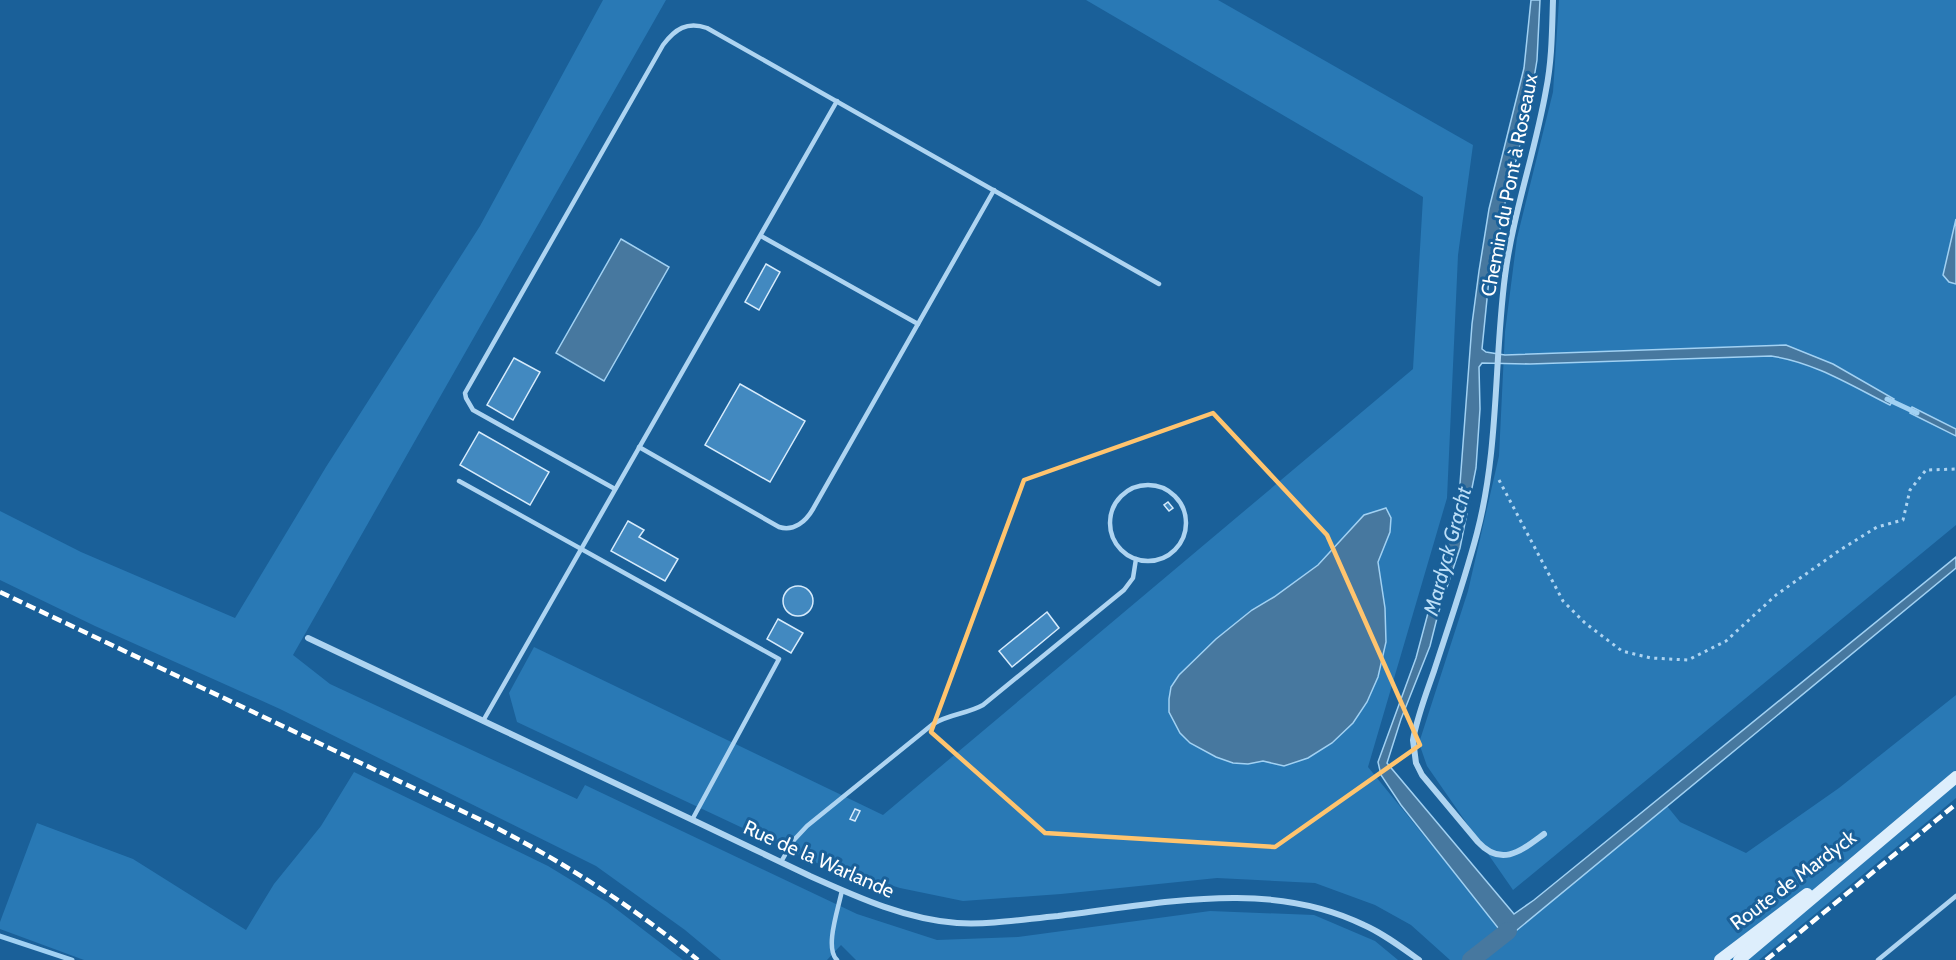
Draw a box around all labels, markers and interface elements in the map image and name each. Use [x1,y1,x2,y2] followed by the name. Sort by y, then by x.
[1476,71,1542,298] street label: Chemin du Pont à Roseaux
[1418,483,1476,619] water label: Mardyck Gracht
[740,815,898,903] street label: Rue de la Warlande
[1725,825,1861,935] street label: Route de Mardyck

